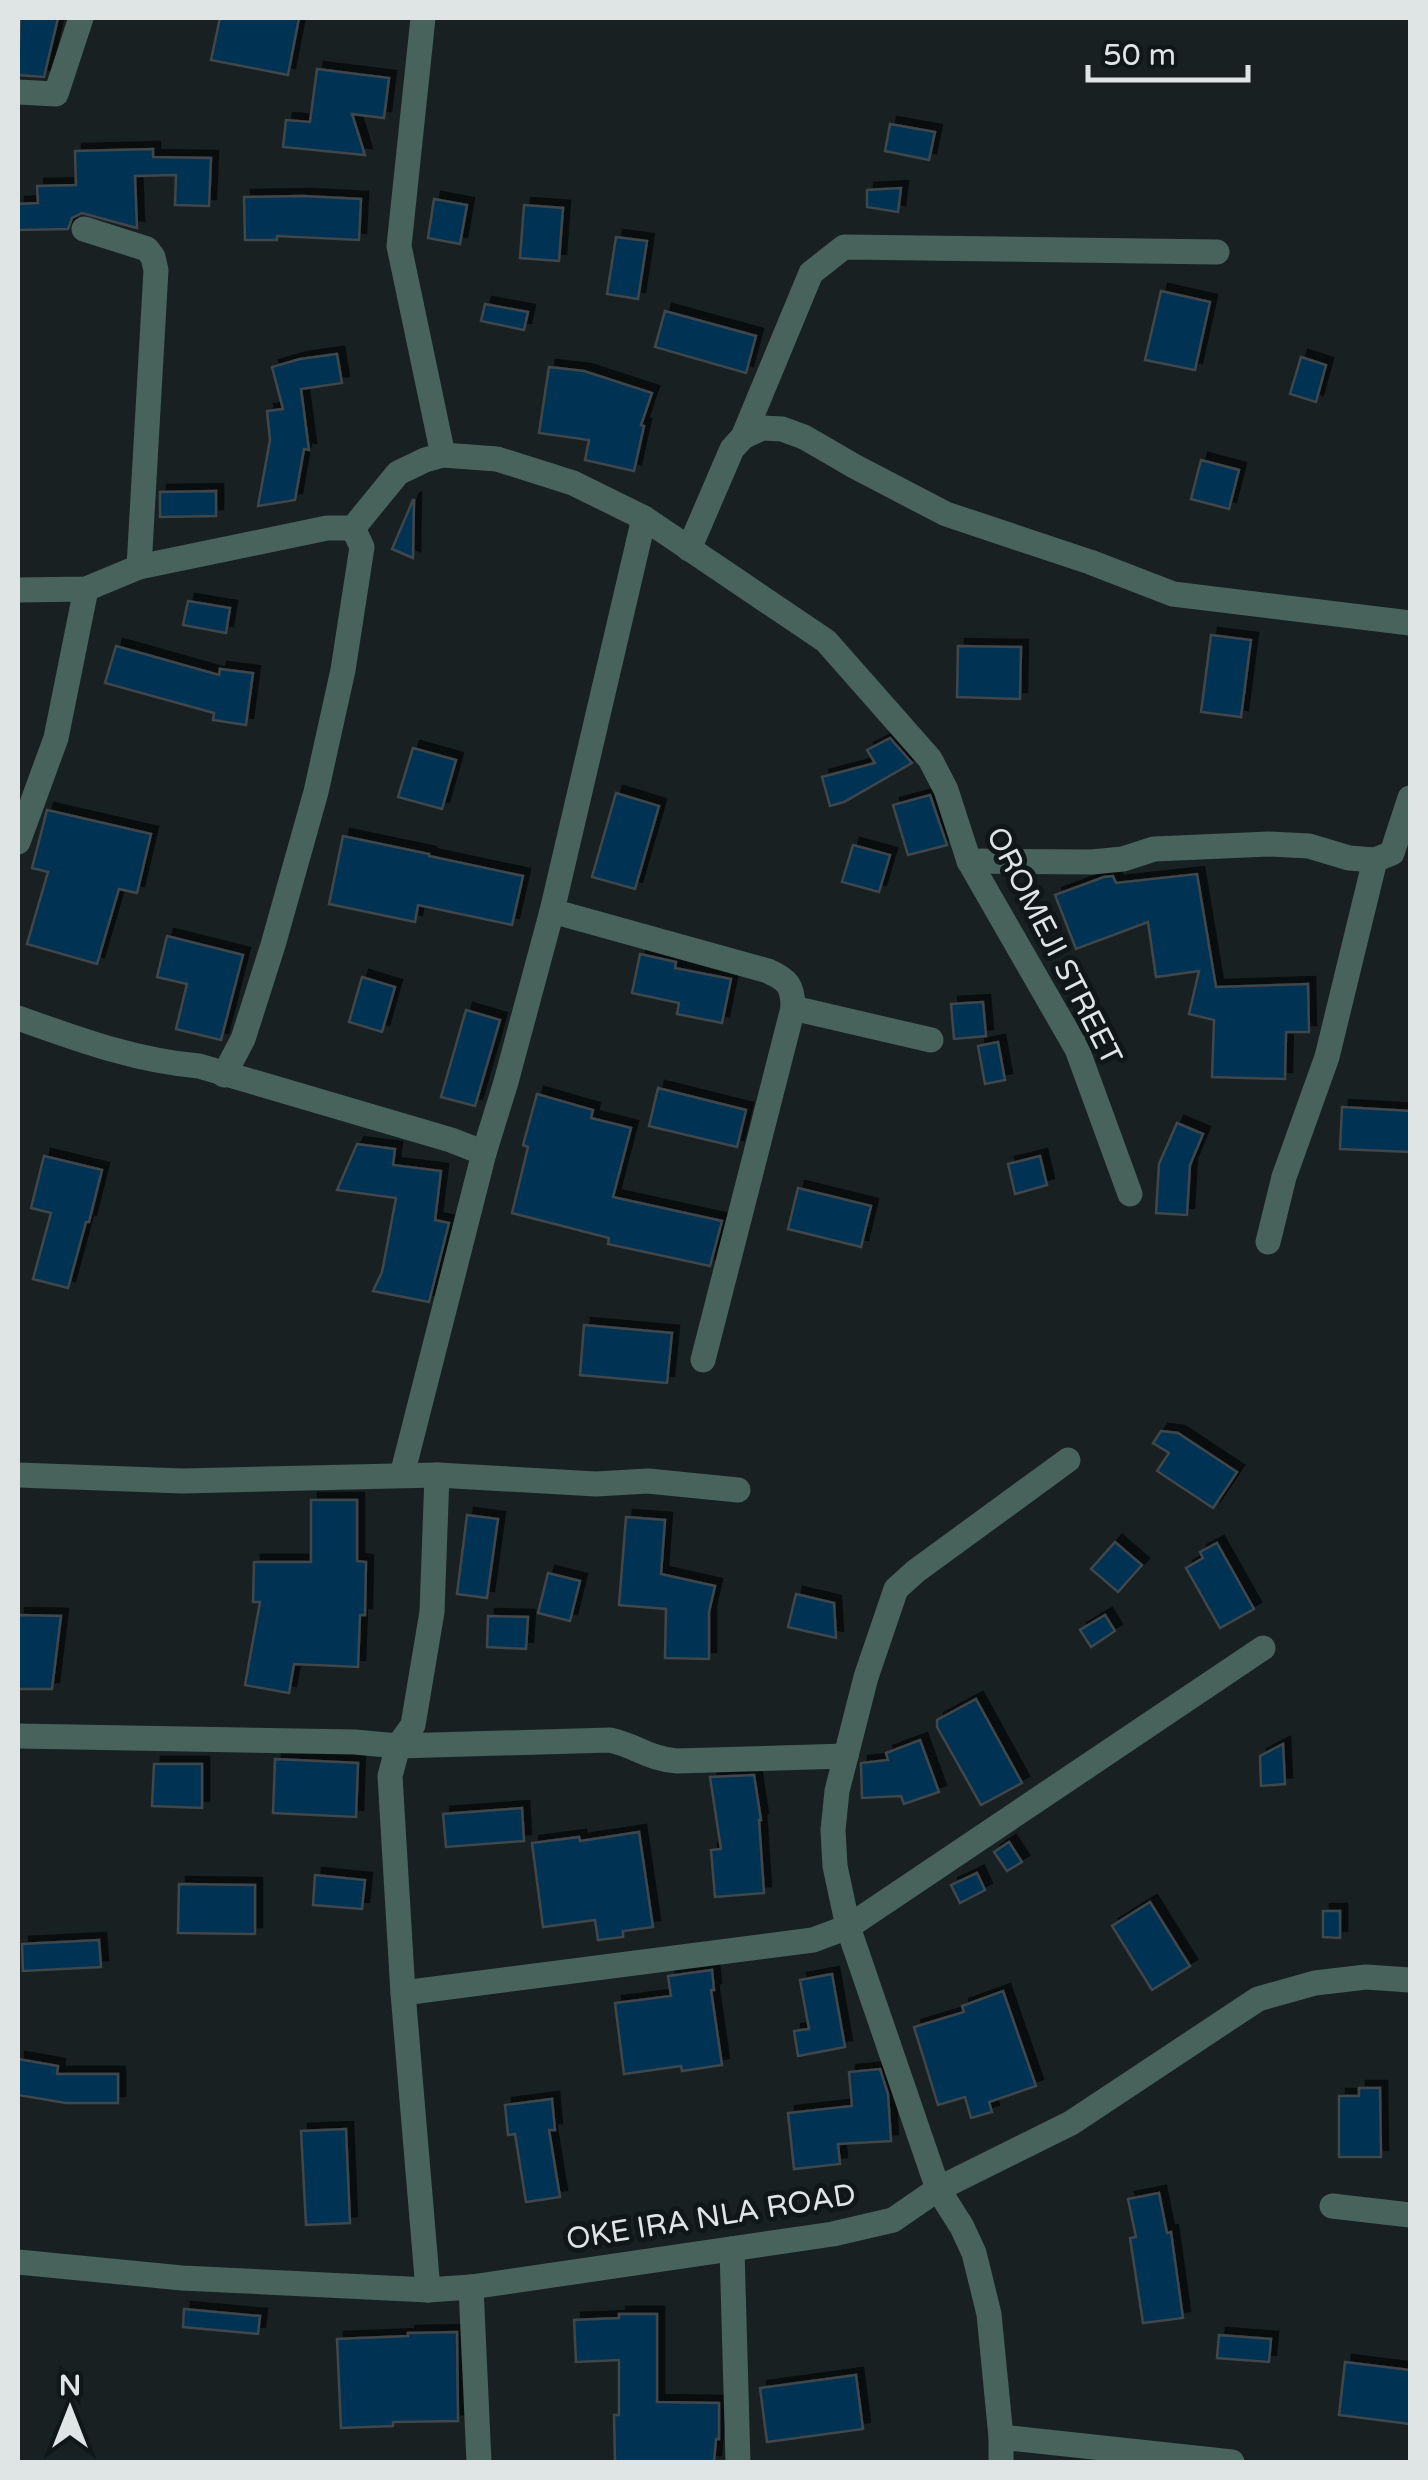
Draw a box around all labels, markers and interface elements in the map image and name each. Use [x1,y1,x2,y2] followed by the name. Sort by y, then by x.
[1088,20,1248,82] scale bar
[1103,37,1176,74] text: 50 m
[978,821,1130,1071] street label: OROMEJI STREET
[564,2176,858,2258] street label: OKE IRA NLA ROAD
[20,2360,120,2460] north arrow
[59,2369,81,2403] text: N

